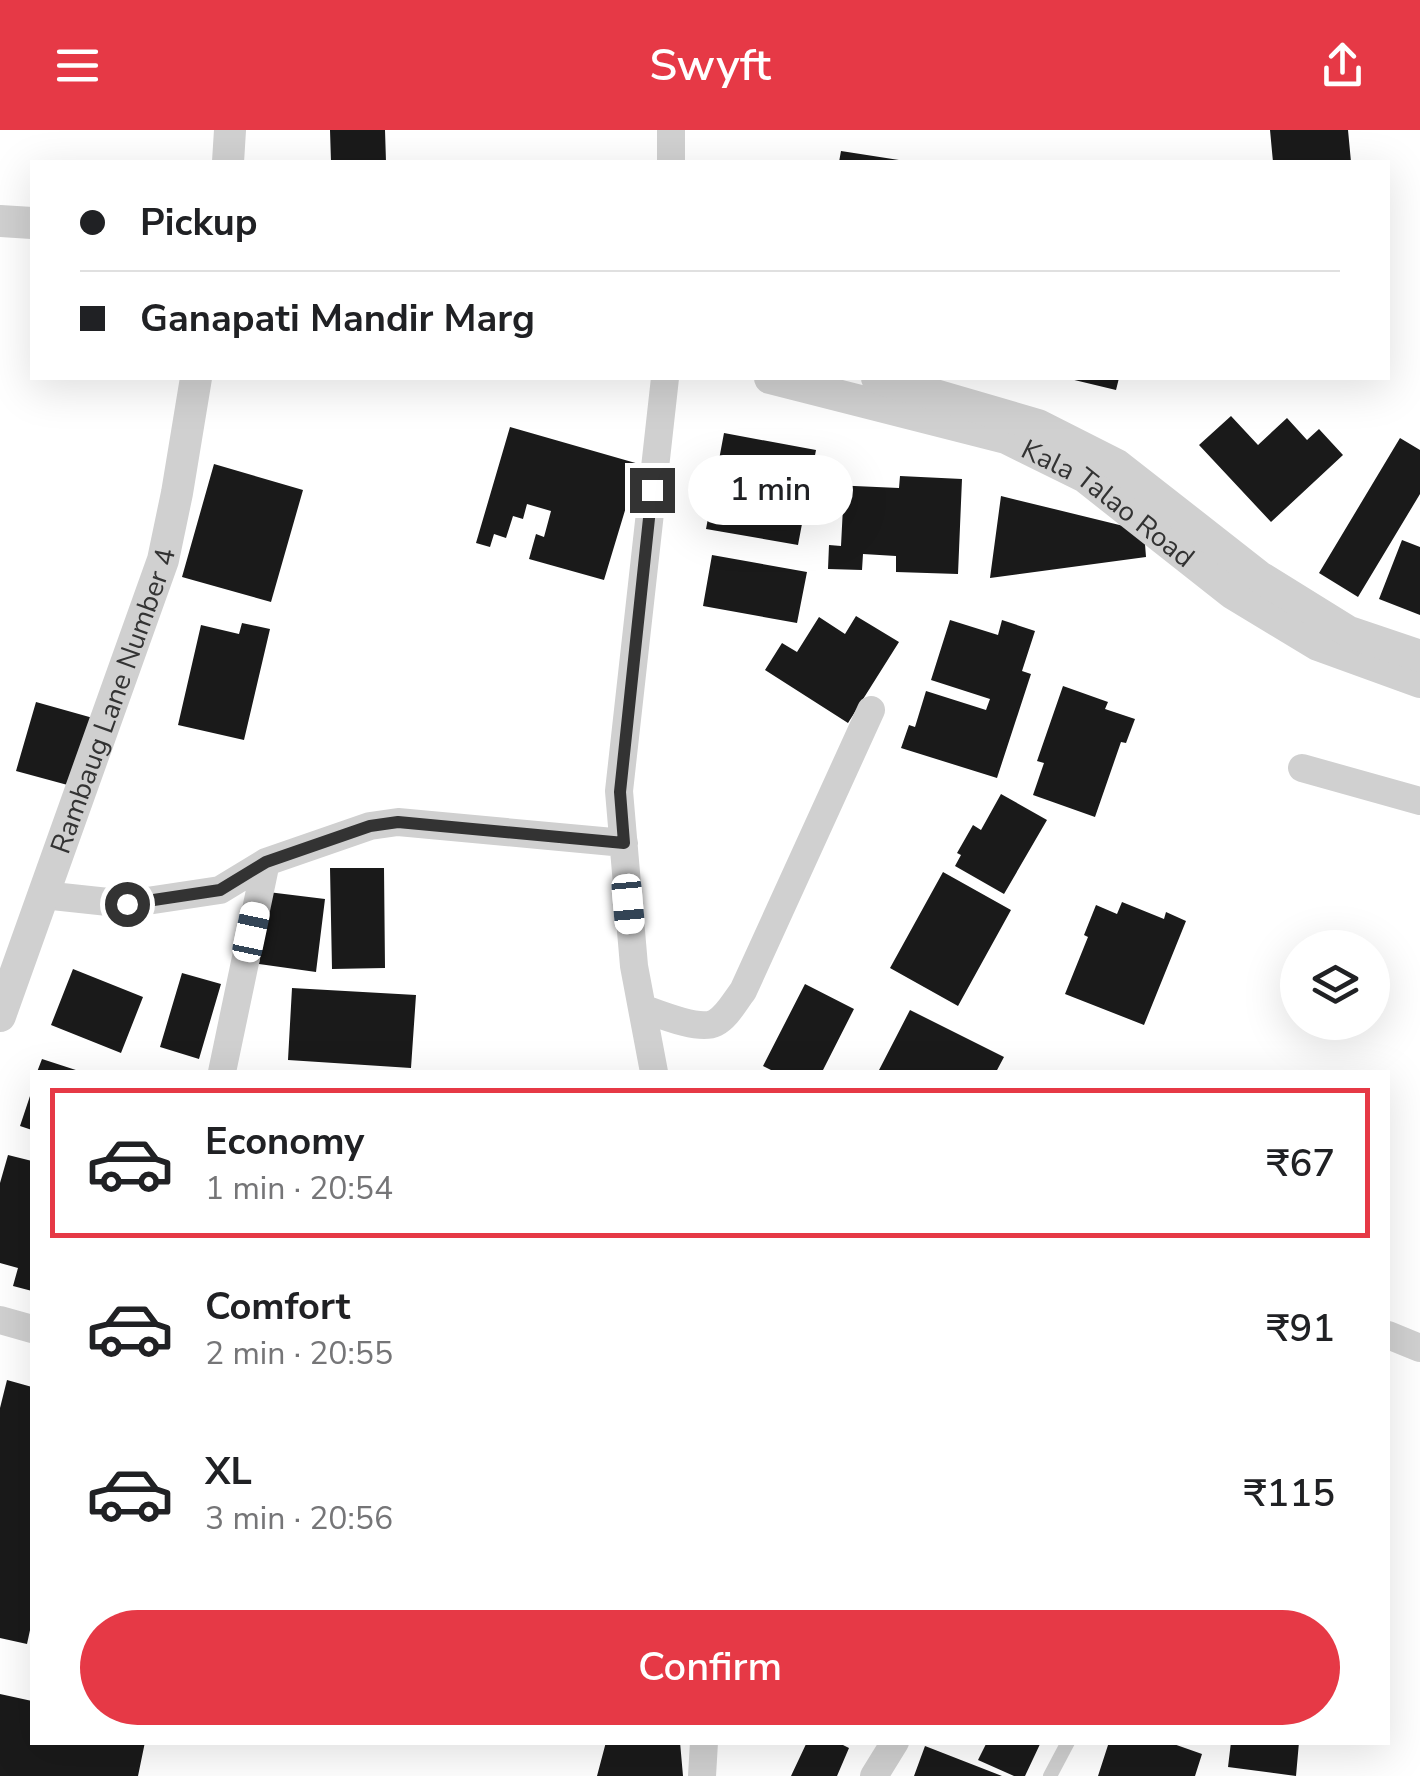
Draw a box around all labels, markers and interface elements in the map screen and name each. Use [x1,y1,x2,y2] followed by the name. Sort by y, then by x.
[649,35,771,96] text: Swyft
[50,38,105,93] icon: menu
[1315,38,1370,93] icon: share
[140,197,258,248] text: Pickup
[140,293,535,344] text: Ganapati Mandir Marg
[1015,431,1202,576] street label: Kala Talao Road
[687,455,852,525] callout: 1 min
[630,468,675,513] route end
[730,468,811,511] text: 1 min
[42,545,185,859] street label: Rambaug Lane Number 4
[610,873,646,935] car
[105,882,150,927] route start
[230,900,272,964] car
[1280,930,1390,1040] map controls
[1280,930,1390,1040] button: layers
[205,1116,364,1167] text: Economy
[85,1118,175,1208] icon: car
[1267,1138,1335,1189] text: ₹67
[205,1167,393,1210] text: 1 min · 20:54
[205,1281,350,1332] text: Comfort
[85,1283,175,1373] icon: car
[1267,1303,1335,1354] text: ₹91
[205,1332,393,1375] text: 2 min · 20:55
[205,1446,252,1497] text: XL
[85,1448,175,1538] icon: car
[1244,1468,1335,1519] text: ₹115
[205,1497,393,1540] text: 3 min · 20:56
[80,1610,1340,1725] button: Confirm

